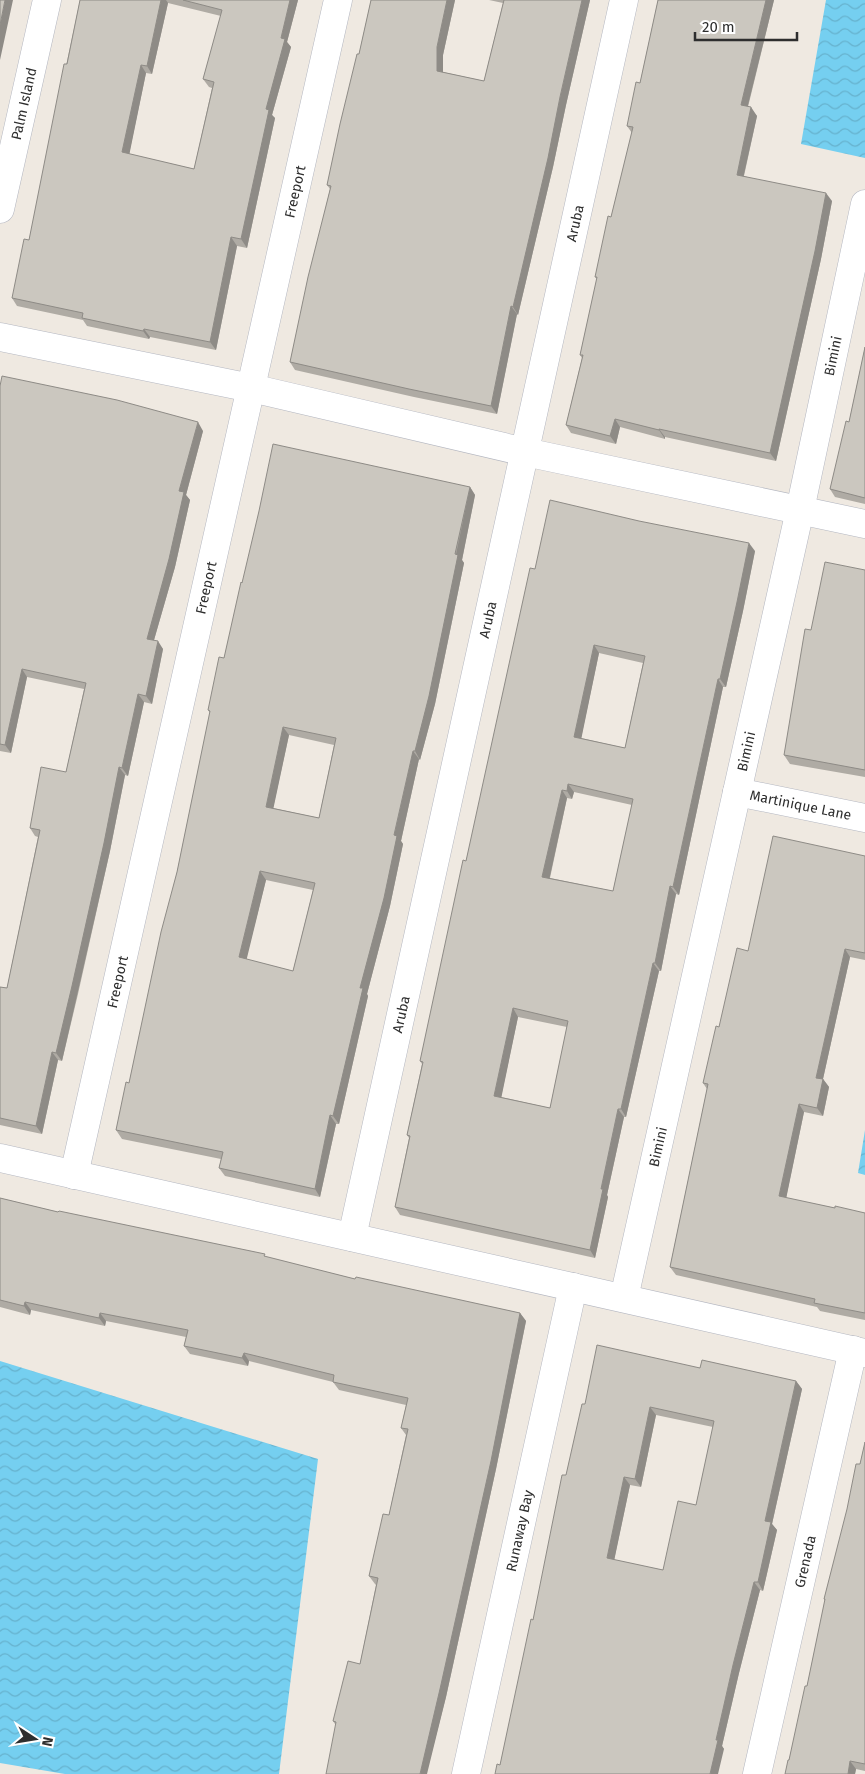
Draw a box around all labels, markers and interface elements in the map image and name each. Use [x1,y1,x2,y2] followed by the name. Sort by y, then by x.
[695,10,798,42] scale bar
[702,18,735,36] text: 20 m
[7,66,40,141] street label: Palm Island
[281,163,309,220] street label: Freeport
[563,203,587,243] street label: Aruba
[820,334,845,377] street label: Bimini
[192,559,220,616] street label: Freeport
[475,600,500,640] street label: Aruba
[733,730,759,773] street label: Bimini
[748,786,853,824] street label: Martinique Lane
[103,953,132,1010] street label: Freeport
[389,994,413,1034] street label: Aruba
[645,1125,671,1168] street label: Bimini
[502,1488,537,1573] street label: Runaway Bay
[791,1534,819,1589] street label: Grenada
[10,1714,60,1764] north arrow
[38,1735,57,1748] text: N

